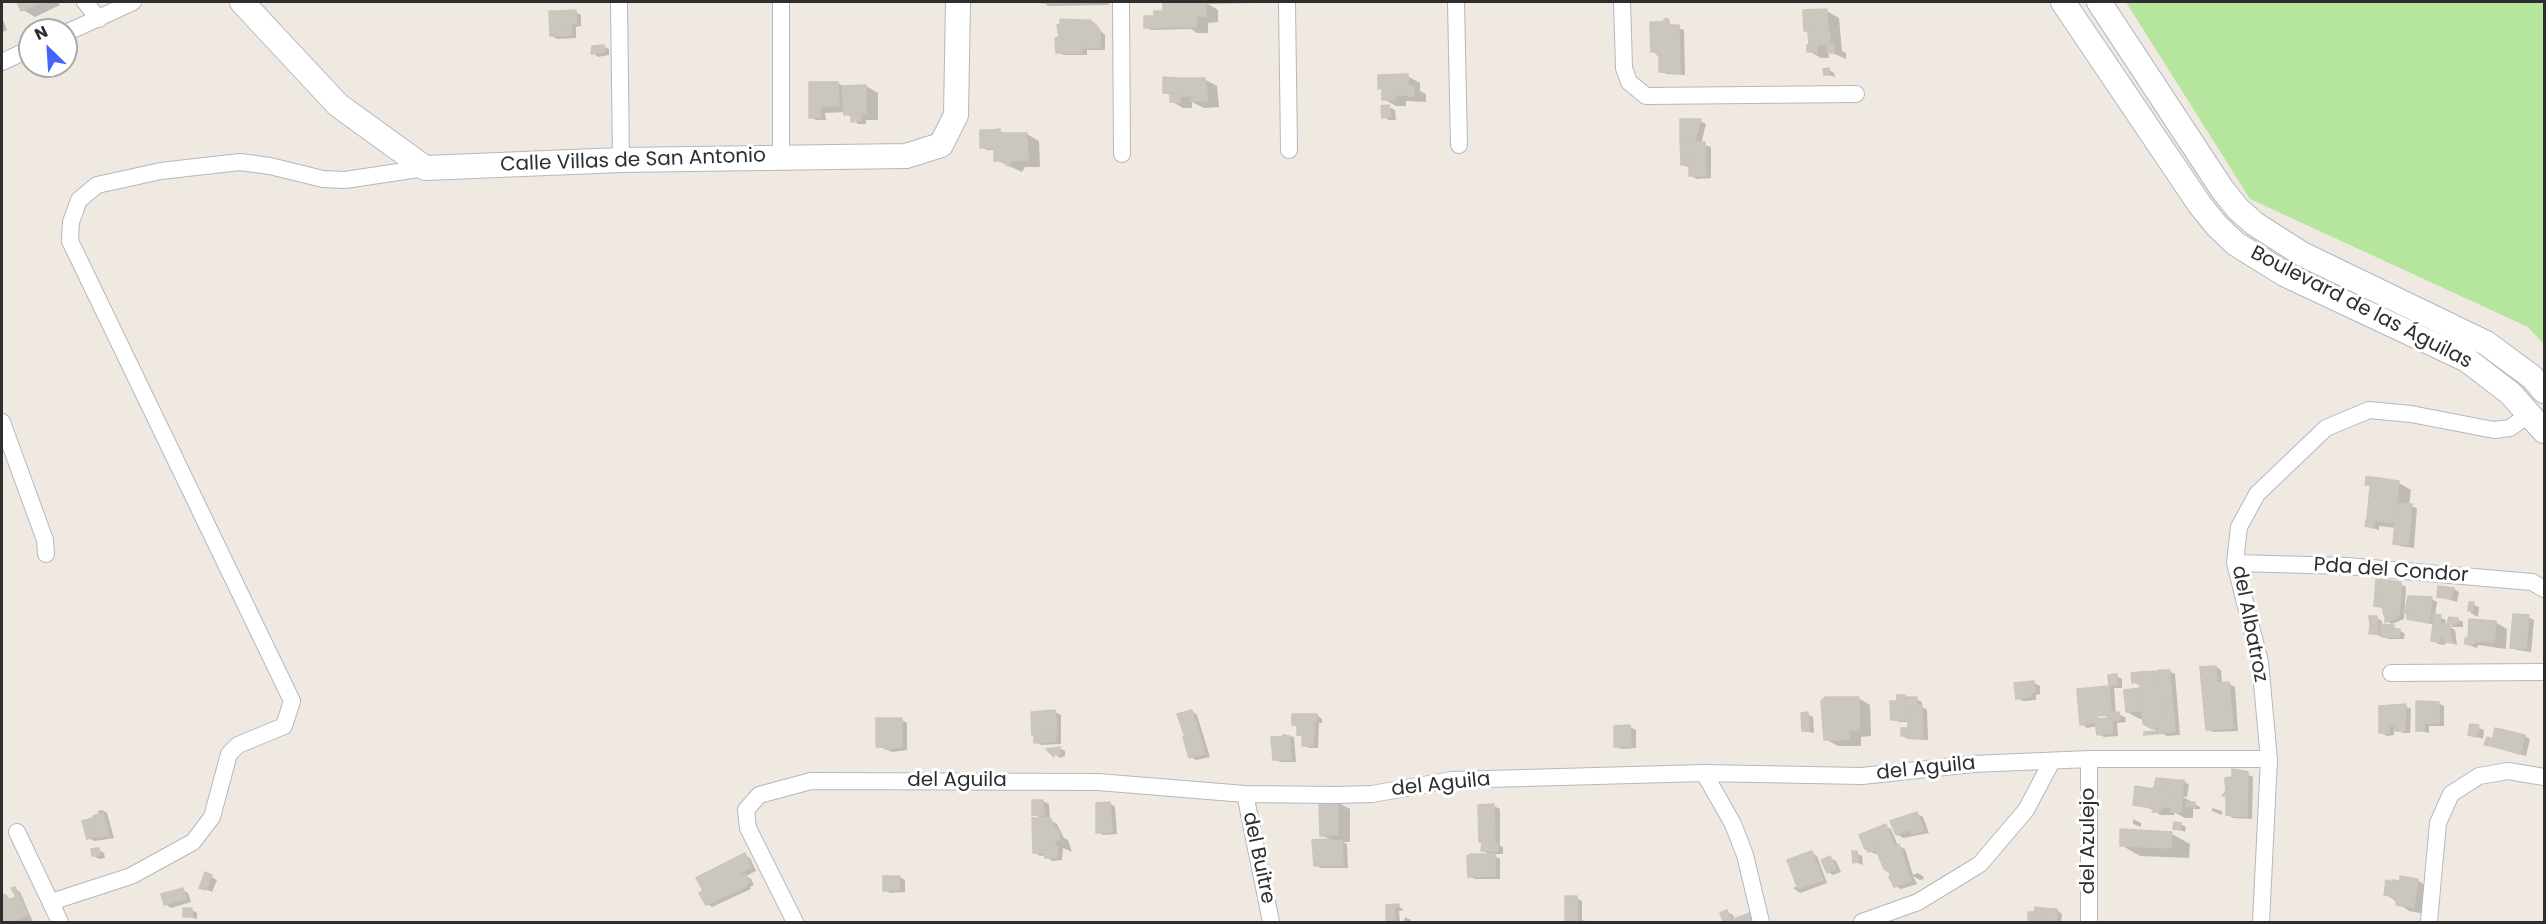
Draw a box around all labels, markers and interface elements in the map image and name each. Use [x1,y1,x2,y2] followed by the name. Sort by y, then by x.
[18,18,78,78] north arrow
[31,20,51,46] text: N
[500,144,766,178] street label: Calle Villas de San Antonio
[2246,242,2476,374] street label: Boulevard de las Águilas
[2313,554,2469,588] street label: Pda del Condor
[2226,564,2272,684] street label: del Albatroz
[1875,752,1977,786] street label: del Aguila
[1390,768,1492,802] street label: del Aguila
[907,769,1007,793] street label: del Aguila
[2077,788,2101,894] street label: del Azulejo
[1237,810,1279,906] street label: del Buitre

